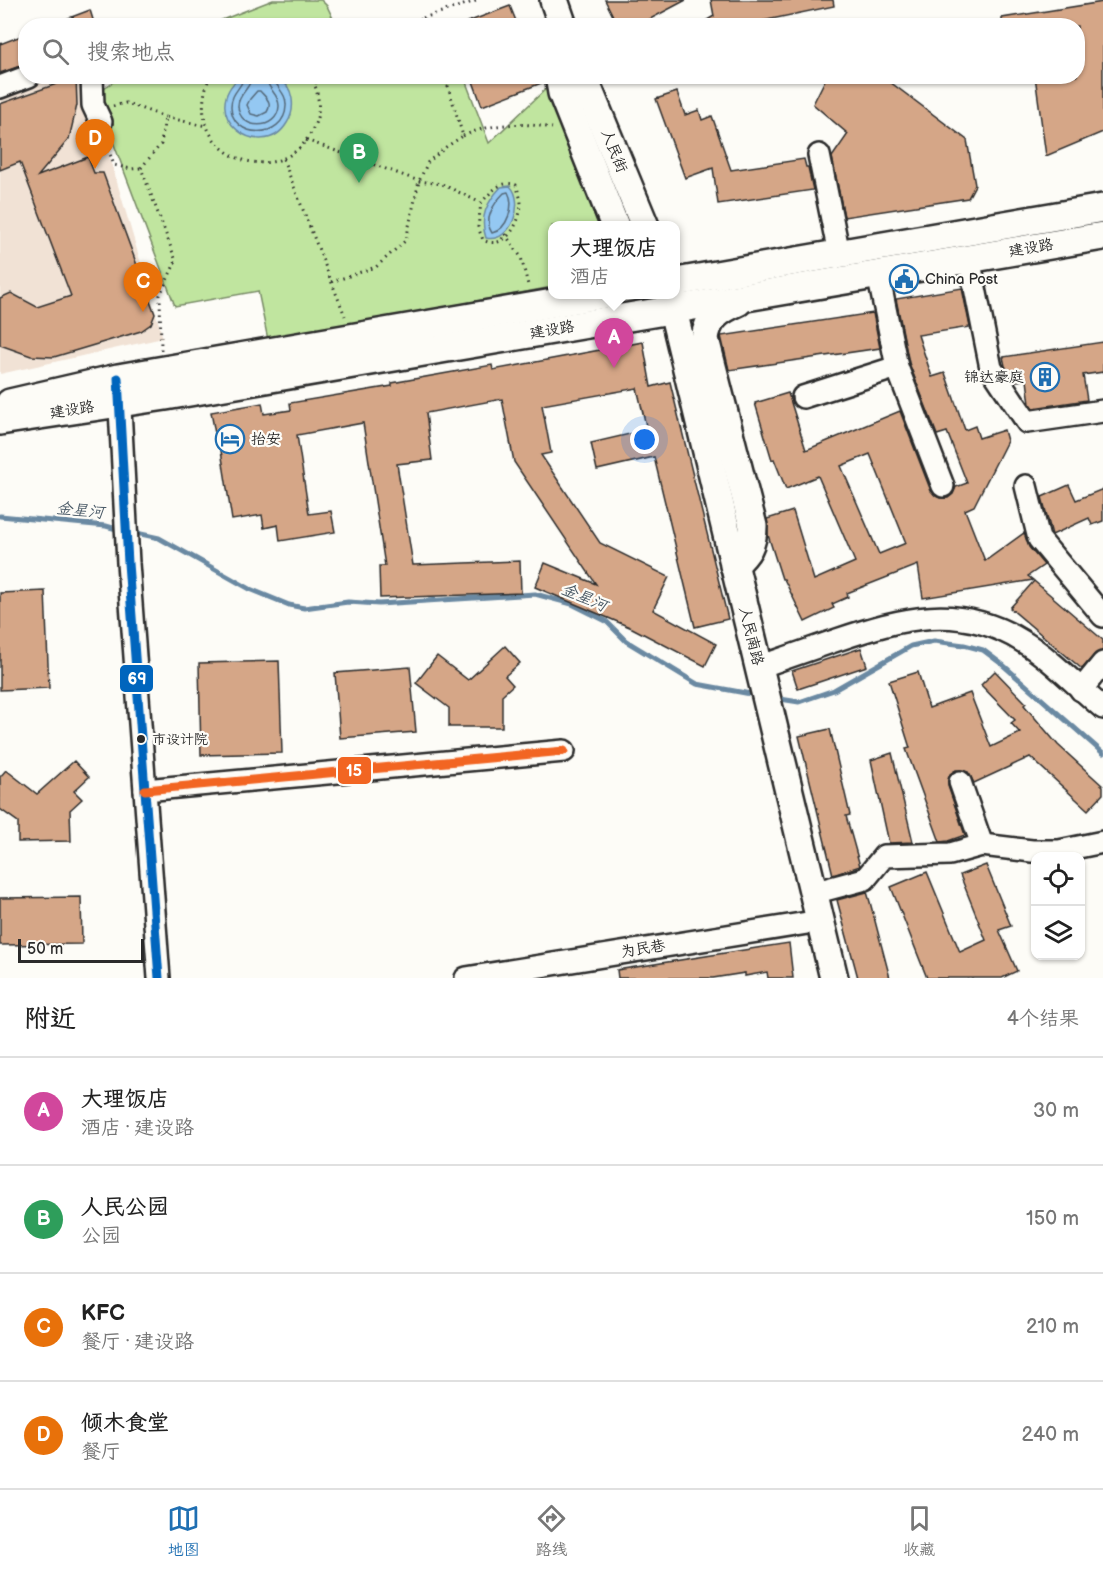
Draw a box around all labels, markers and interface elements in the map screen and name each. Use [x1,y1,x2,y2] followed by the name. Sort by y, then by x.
[18,18,1085,84] search box
[39,35,72,68] icon: search
[87,39,175,66] text: 搜索地点
[76,120,115,169] pin: D
[597,127,631,175] street label: 人民街
[340,134,378,183] pin: B
[548,221,680,299] popup
[570,235,658,262] text: 大理饭店
[1007,235,1055,261] street label: 建设路
[124,262,162,312] pin: C
[888,263,920,295] public building icon: China Post
[570,265,610,289] text: 酒店
[925,270,998,289] place label: China Post
[528,317,576,343] street label: 建设路
[594,318,634,368] pin: A
[1029,361,1061,393] building icon: 锦达豪庭
[964,368,1024,387] place label: 锦达豪庭
[48,397,96,423] street label: 建设路
[214,423,246,455] hotel icon: 抬安
[630,425,659,454] your location
[251,430,281,449] place label: 抬安
[55,499,108,523] water label: 金星河
[558,580,613,617] water label: 金星河
[735,605,767,667] street label: 人民南路
[119,664,154,693] line badge: 69
[127,670,147,689] text: 69
[152,731,208,748] place label: 市设计院
[135,733,147,745] marker: 市设计院
[337,756,372,785] line badge: 15
[346,762,362,781] text: 15
[1031,852,1085,960] map controls
[1031,852,1085,906] button: locate
[1031,906,1085,960] button: layers
[18,936,144,964] scale bar
[619,936,667,962] street label: 为民巷
[27,940,63,959] text: 50 m
[24,1004,76,1035] text: 附近
[1007,1007,1079,1031] text: 4个结果
[81,1086,169,1113] text: 大理饭店
[37,1099,50,1123] text: A
[1033,1099,1079,1123] text: 30 m
[81,1116,194,1140] text: 酒店 · 建设路
[81,1194,169,1221] text: 人民公园
[36,1207,51,1231] text: B
[1026,1207,1079,1231] text: 150 m
[81,1224,121,1248] text: 公园
[81,1300,125,1327] text: KFC
[36,1315,51,1339] text: C
[1026,1315,1079,1339] text: 210 m
[81,1330,194,1354] text: 餐厅 · 建设路
[81,1410,169,1437] text: 倾木食堂
[37,1423,50,1447] text: D
[1022,1423,1079,1447] text: 240 m
[81,1440,121,1464] text: 餐厅
[167,1502,200,1560] tab: 地图
[535,1502,568,1560] tab: 路线
[903,1502,936,1560] tab: 收藏

